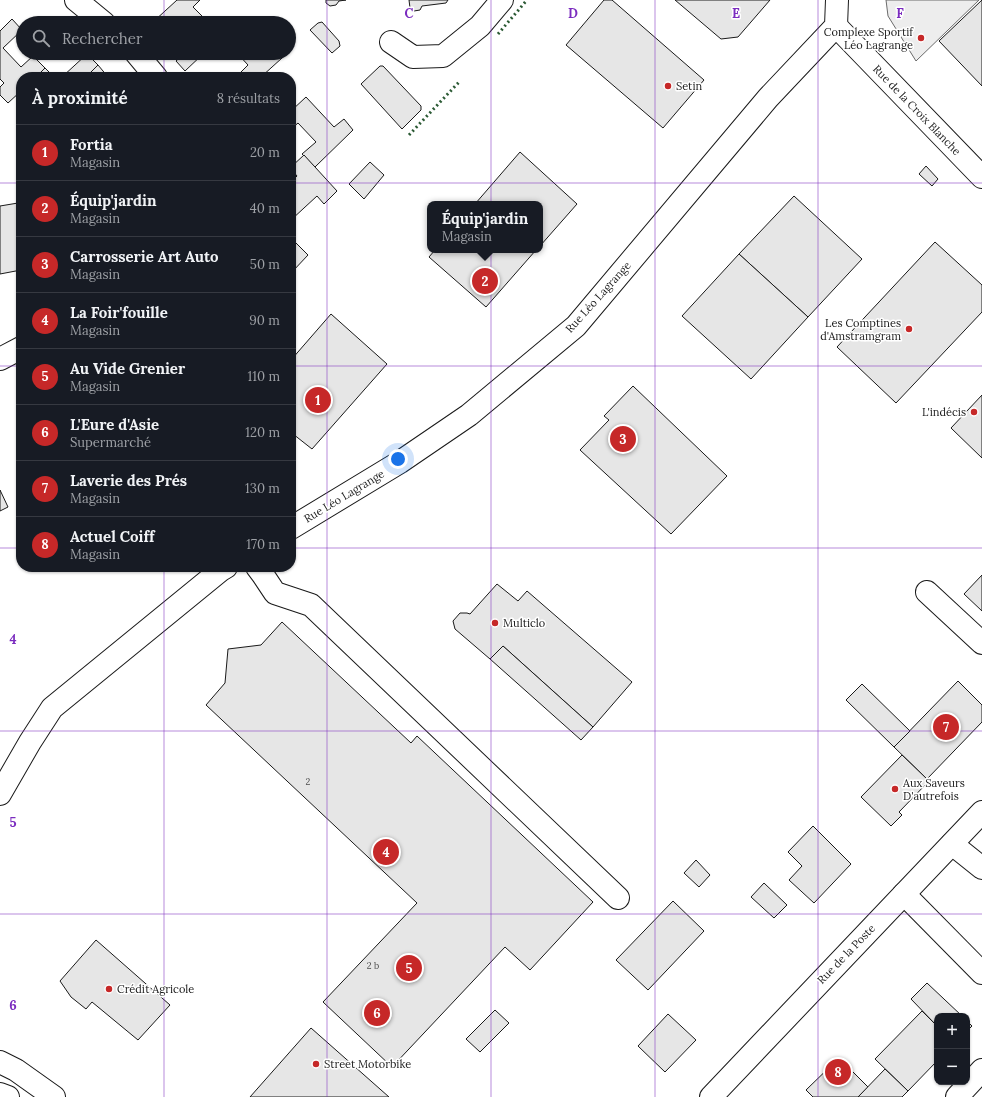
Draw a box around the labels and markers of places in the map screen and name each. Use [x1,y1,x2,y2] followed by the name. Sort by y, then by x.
[824,25,914,52] place label: Complexe Sportif Léo Lagrange
[916,33,926,43] marker: Complexe Sportif Léo Lagrange
[676,79,702,93] place label: Setin
[663,81,673,91] marker: Setin
[472,266,498,296] pin: 2
[820,316,901,343] place label: Les Comptines d'Amstramgram
[904,324,914,334] marker: Les Comptines d'Amstramgram
[305,385,331,415] pin: 1
[922,405,966,419] place label: L'indécis
[969,407,979,417] marker: L'indécis
[610,424,636,454] pin: 3
[503,616,545,630] place label: Multiclo
[490,618,500,628] marker: Multiclo
[933,712,959,742] pin: 7
[902,776,965,803] place label: Aux Saveurs D'autrefois
[890,784,900,794] marker: Aux Saveurs D'autrefois
[373,837,399,867] pin: 4
[396,953,422,983] pin: 5
[117,982,194,996] place label: Crédit Agricole
[104,984,114,994] marker: Crédit Agricole
[364,998,390,1028] pin: 6
[324,1057,411,1071] place label: Street Motorbike
[825,1057,851,1087] pin: 8
[311,1059,321,1069] marker: Street Motorbike

